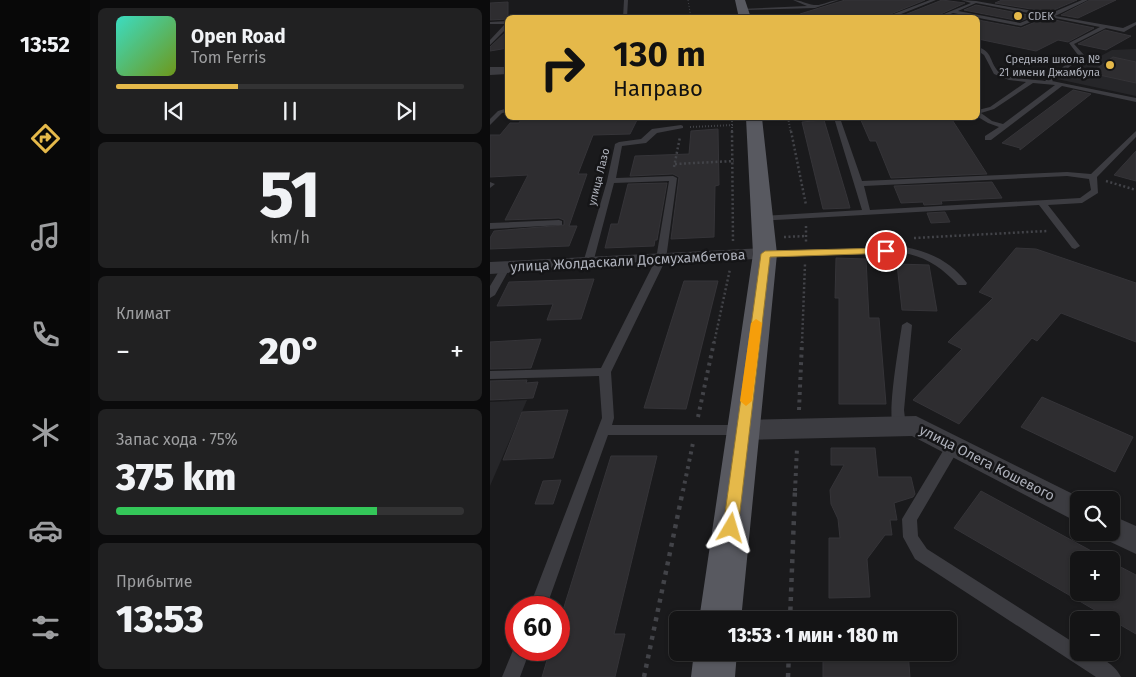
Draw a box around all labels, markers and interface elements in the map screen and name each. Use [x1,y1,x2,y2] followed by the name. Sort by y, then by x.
[1012,10,1024,22] marker: CDEK
[1028,10,1054,23] place label: CDEK
[191,25,286,48] text: Open Road
[20,31,70,58] text: 13:52
[613,33,706,75] text: 130 m
[530,35,595,100] icon: right
[191,48,266,67] text: Tom Ferris
[999,53,1100,79] place label: Средняя школа № 21 имени Джамбула
[1104,59,1116,71] marker: Средняя школа № 21 имени Джамбула
[613,75,703,102] text: Направо
[160,97,188,125] icon: previous
[276,97,304,125] icon: pause
[392,97,420,125] icon: next
[28,121,63,156] icon: directions
[586,147,612,207] street label: улица Лазо
[259,156,321,234] text: 51
[28,219,63,254] icon: music
[270,228,310,247] text: km/h
[865,230,907,272] pin
[872,237,900,265] icon: arrive
[510,246,746,276] street label: улица Жолдаскали Досмухамбетова
[116,304,171,323] text: Климат
[28,317,63,352] icon: phone
[259,328,321,374] text: 20°
[116,335,130,368] text: −
[450,335,464,368] text: +
[28,415,63,450] icon: climate
[916,421,1058,505] street label: улица Олега Кошевого
[116,430,238,449] text: Запас хода · 75%
[116,454,236,500] text: 375 km
[1070,491,1120,661] map controls
[1070,491,1120,541] button: search
[704,501,756,553] position arrow
[28,513,63,548] icon: car
[1070,551,1120,601] button: +
[116,572,192,591] text: Прибытие
[116,596,204,642] text: 13:53
[505,596,570,661] speed limit sign: 60
[28,610,63,645] icon: filters
[1070,611,1120,661] button: −
[728,624,898,647] text: 13:53 · 1 мин · 180 m

